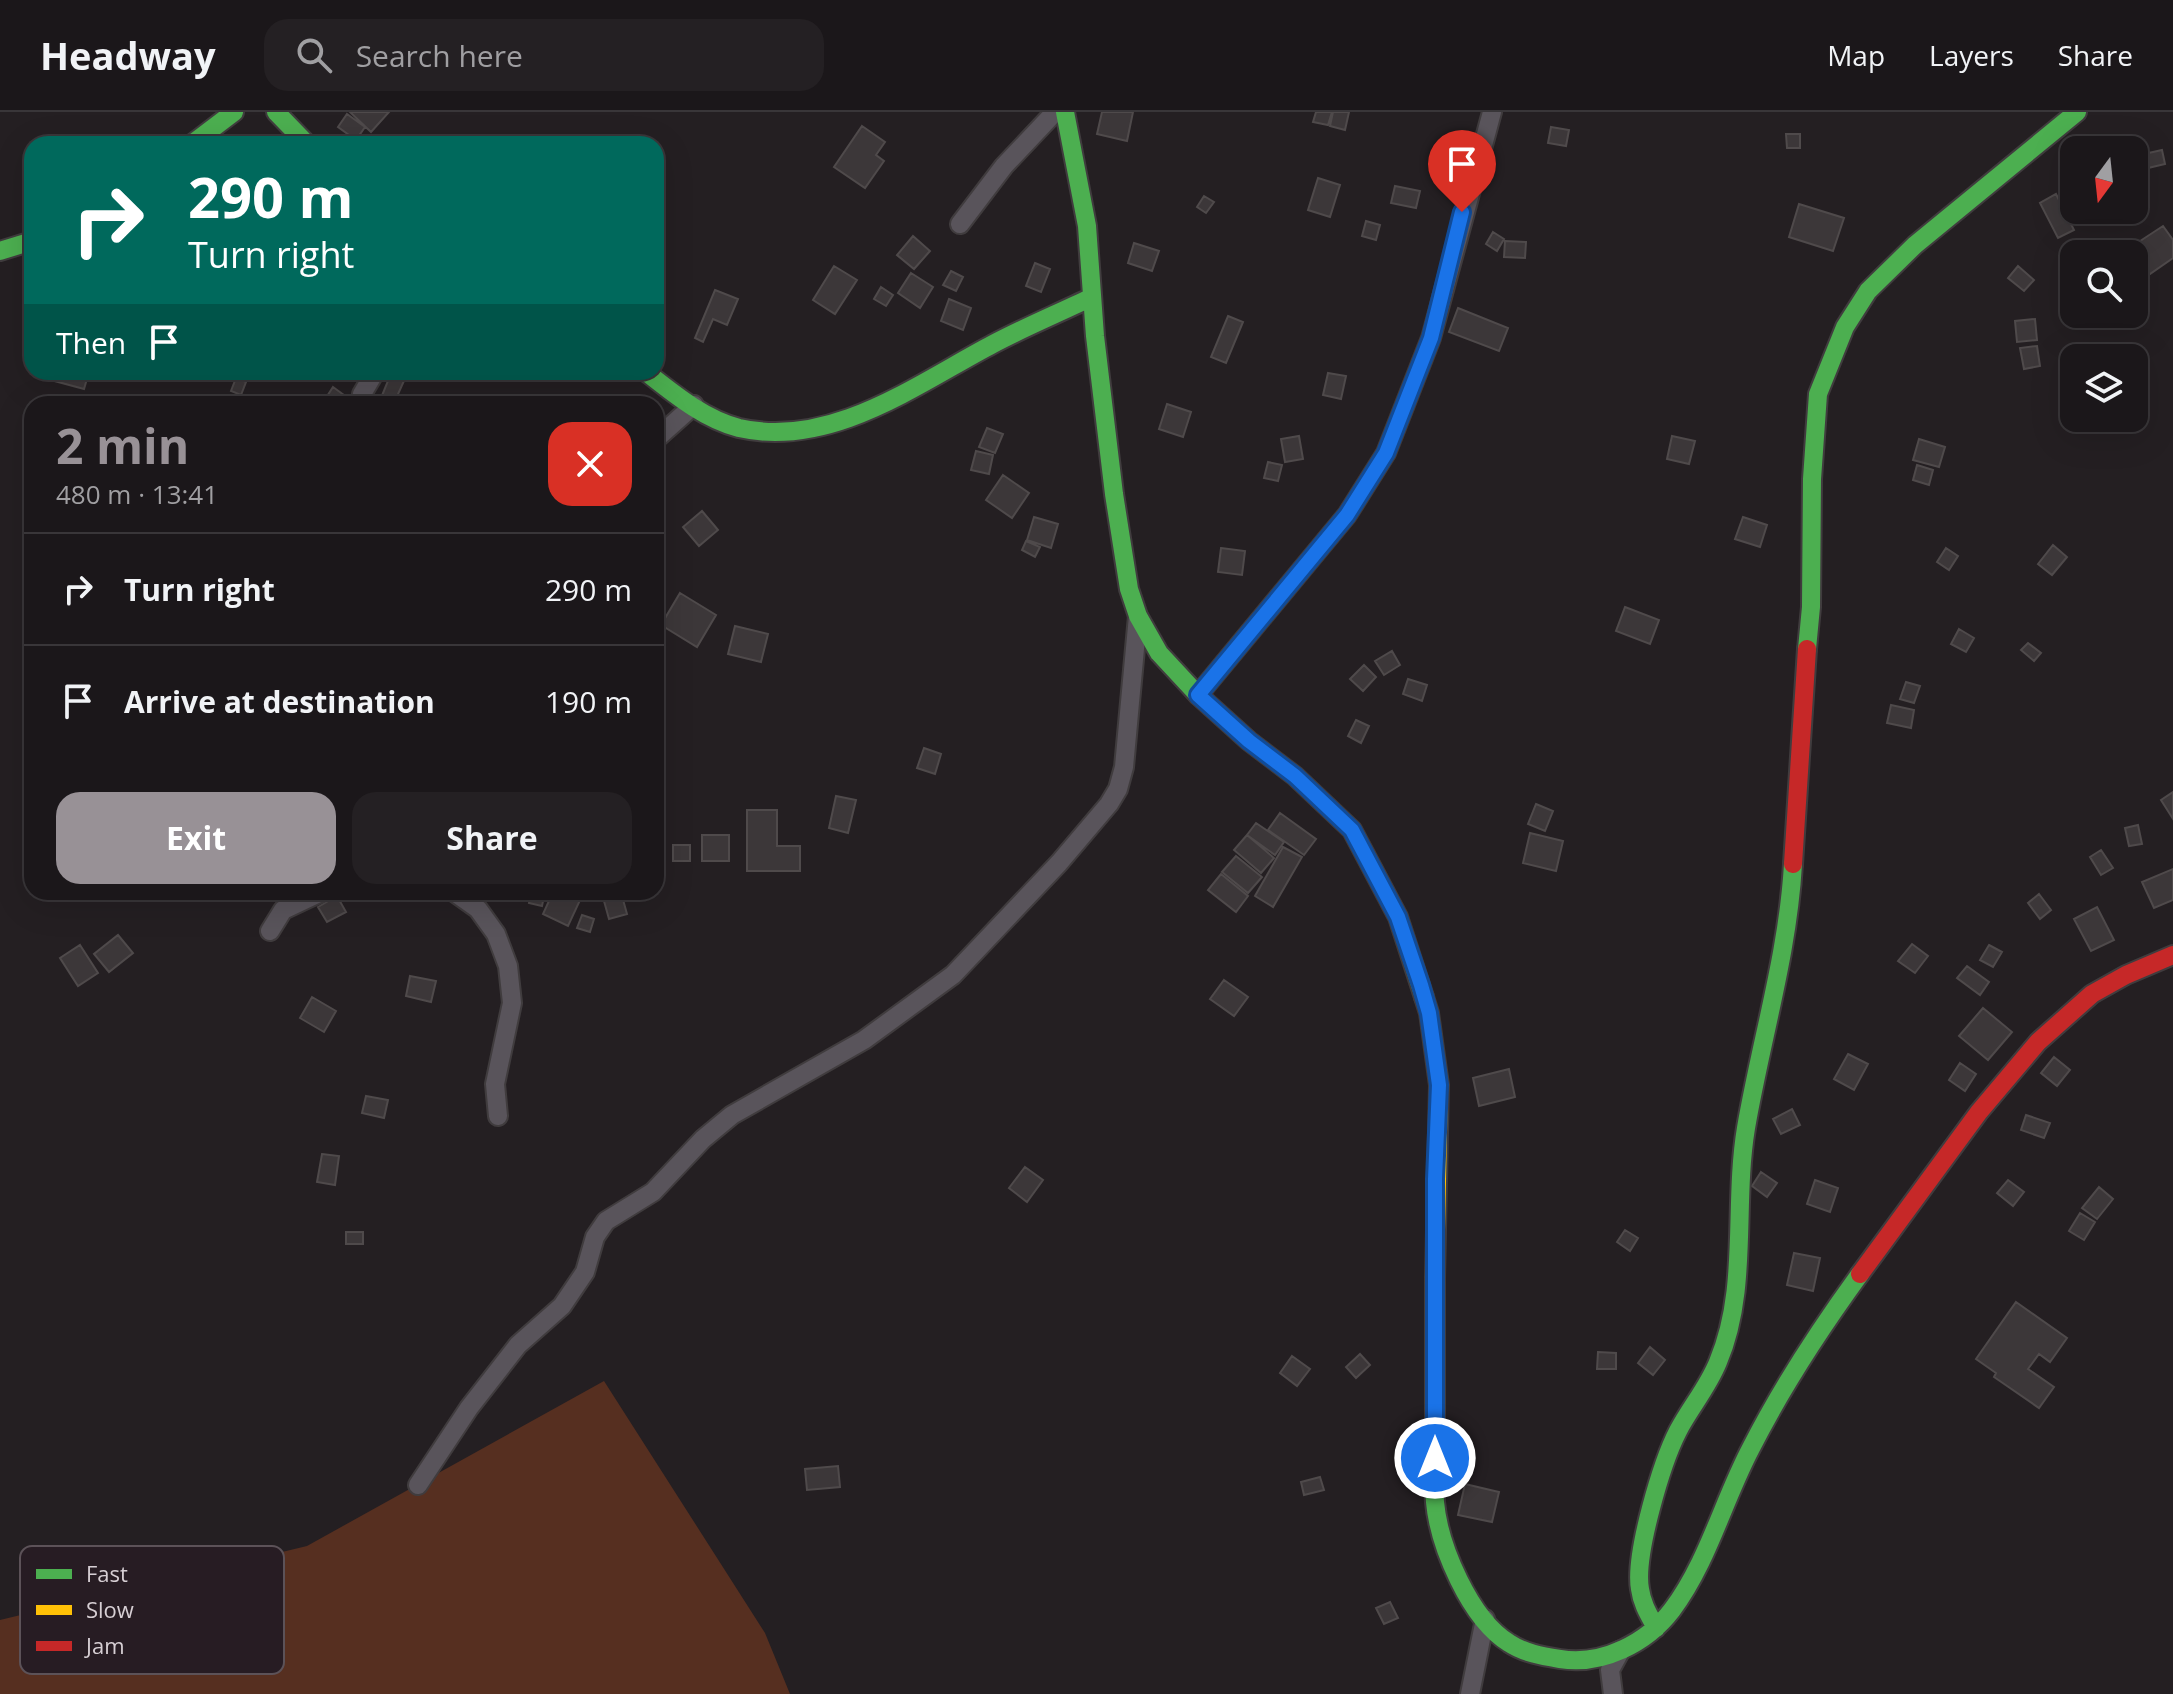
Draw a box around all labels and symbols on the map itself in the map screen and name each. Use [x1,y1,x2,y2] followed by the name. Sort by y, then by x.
[1428,130,1496,212] pin
[2060,136,2148,224] north arrow
[1393,1416,1477,1500] position arrow
[20,1546,284,1674] legend
[86,1558,128,1588] text: Fast
[86,1594,134,1624] text: Slow
[84,1630,125,1660] text: Jam

